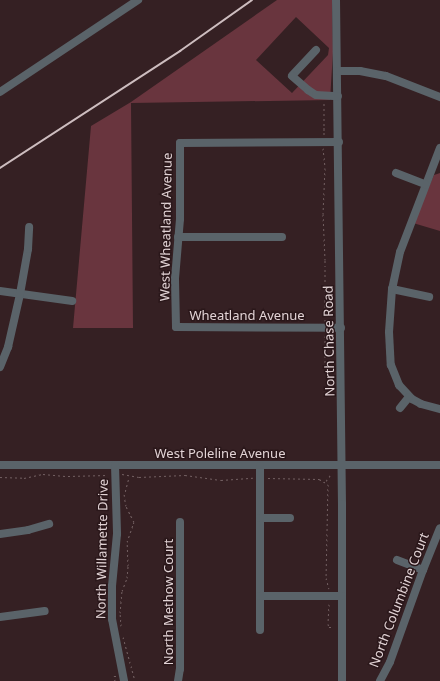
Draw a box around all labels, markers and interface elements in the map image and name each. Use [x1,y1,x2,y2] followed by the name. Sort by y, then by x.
[157,153,175,301] street label: West Wheatland Avenue
[320,285,338,397] street label: North Chase Road
[189,307,305,323] street label: Wheatland Avenue
[155,445,285,461] street label: West Poleline Avenue
[93,479,111,619] street label: North Willamette Drive
[366,530,432,670] street label: North Columbine Court
[160,539,176,665] street label: North Methow Court

